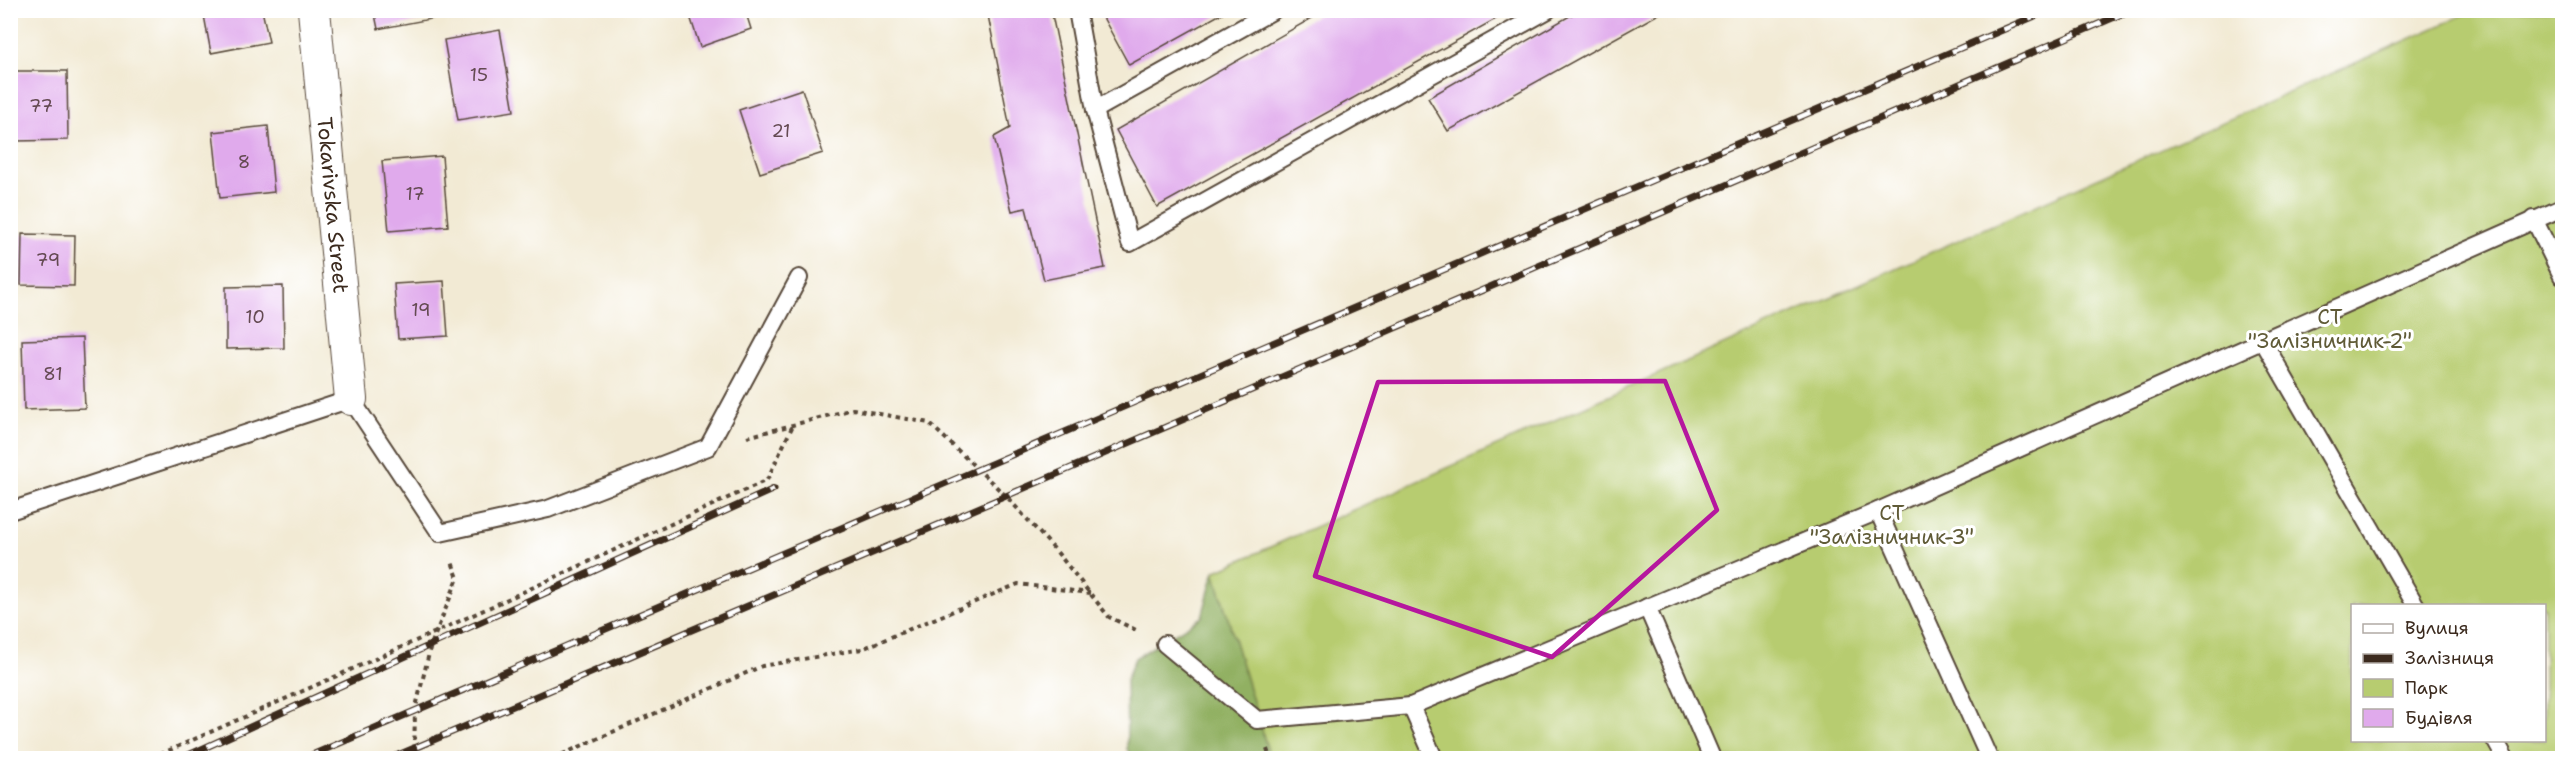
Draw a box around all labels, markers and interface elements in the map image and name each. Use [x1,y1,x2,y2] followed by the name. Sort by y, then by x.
[470,63,488,87] house number: 15
[29,94,53,118] house number: 77
[310,116,355,294] street label: Tokarivska Street
[771,119,791,143] house number: 21
[238,150,250,174] house number: 8
[405,182,425,206] house number: 17
[36,248,60,272] house number: 79
[411,298,431,322] house number: 19
[2248,303,2412,355] park label: СТ "Залізничник-2"
[245,305,265,329] house number: 10
[43,362,63,386] house number: 81
[1810,499,1974,551] park label: СТ "Залізничник-3"
[2351,604,2546,742] legend
[2405,616,2469,640] text: Вулиця
[2405,646,2494,670] text: Залізниця
[2405,676,2448,700] text: Парк
[2405,706,2473,730] text: Будівля

